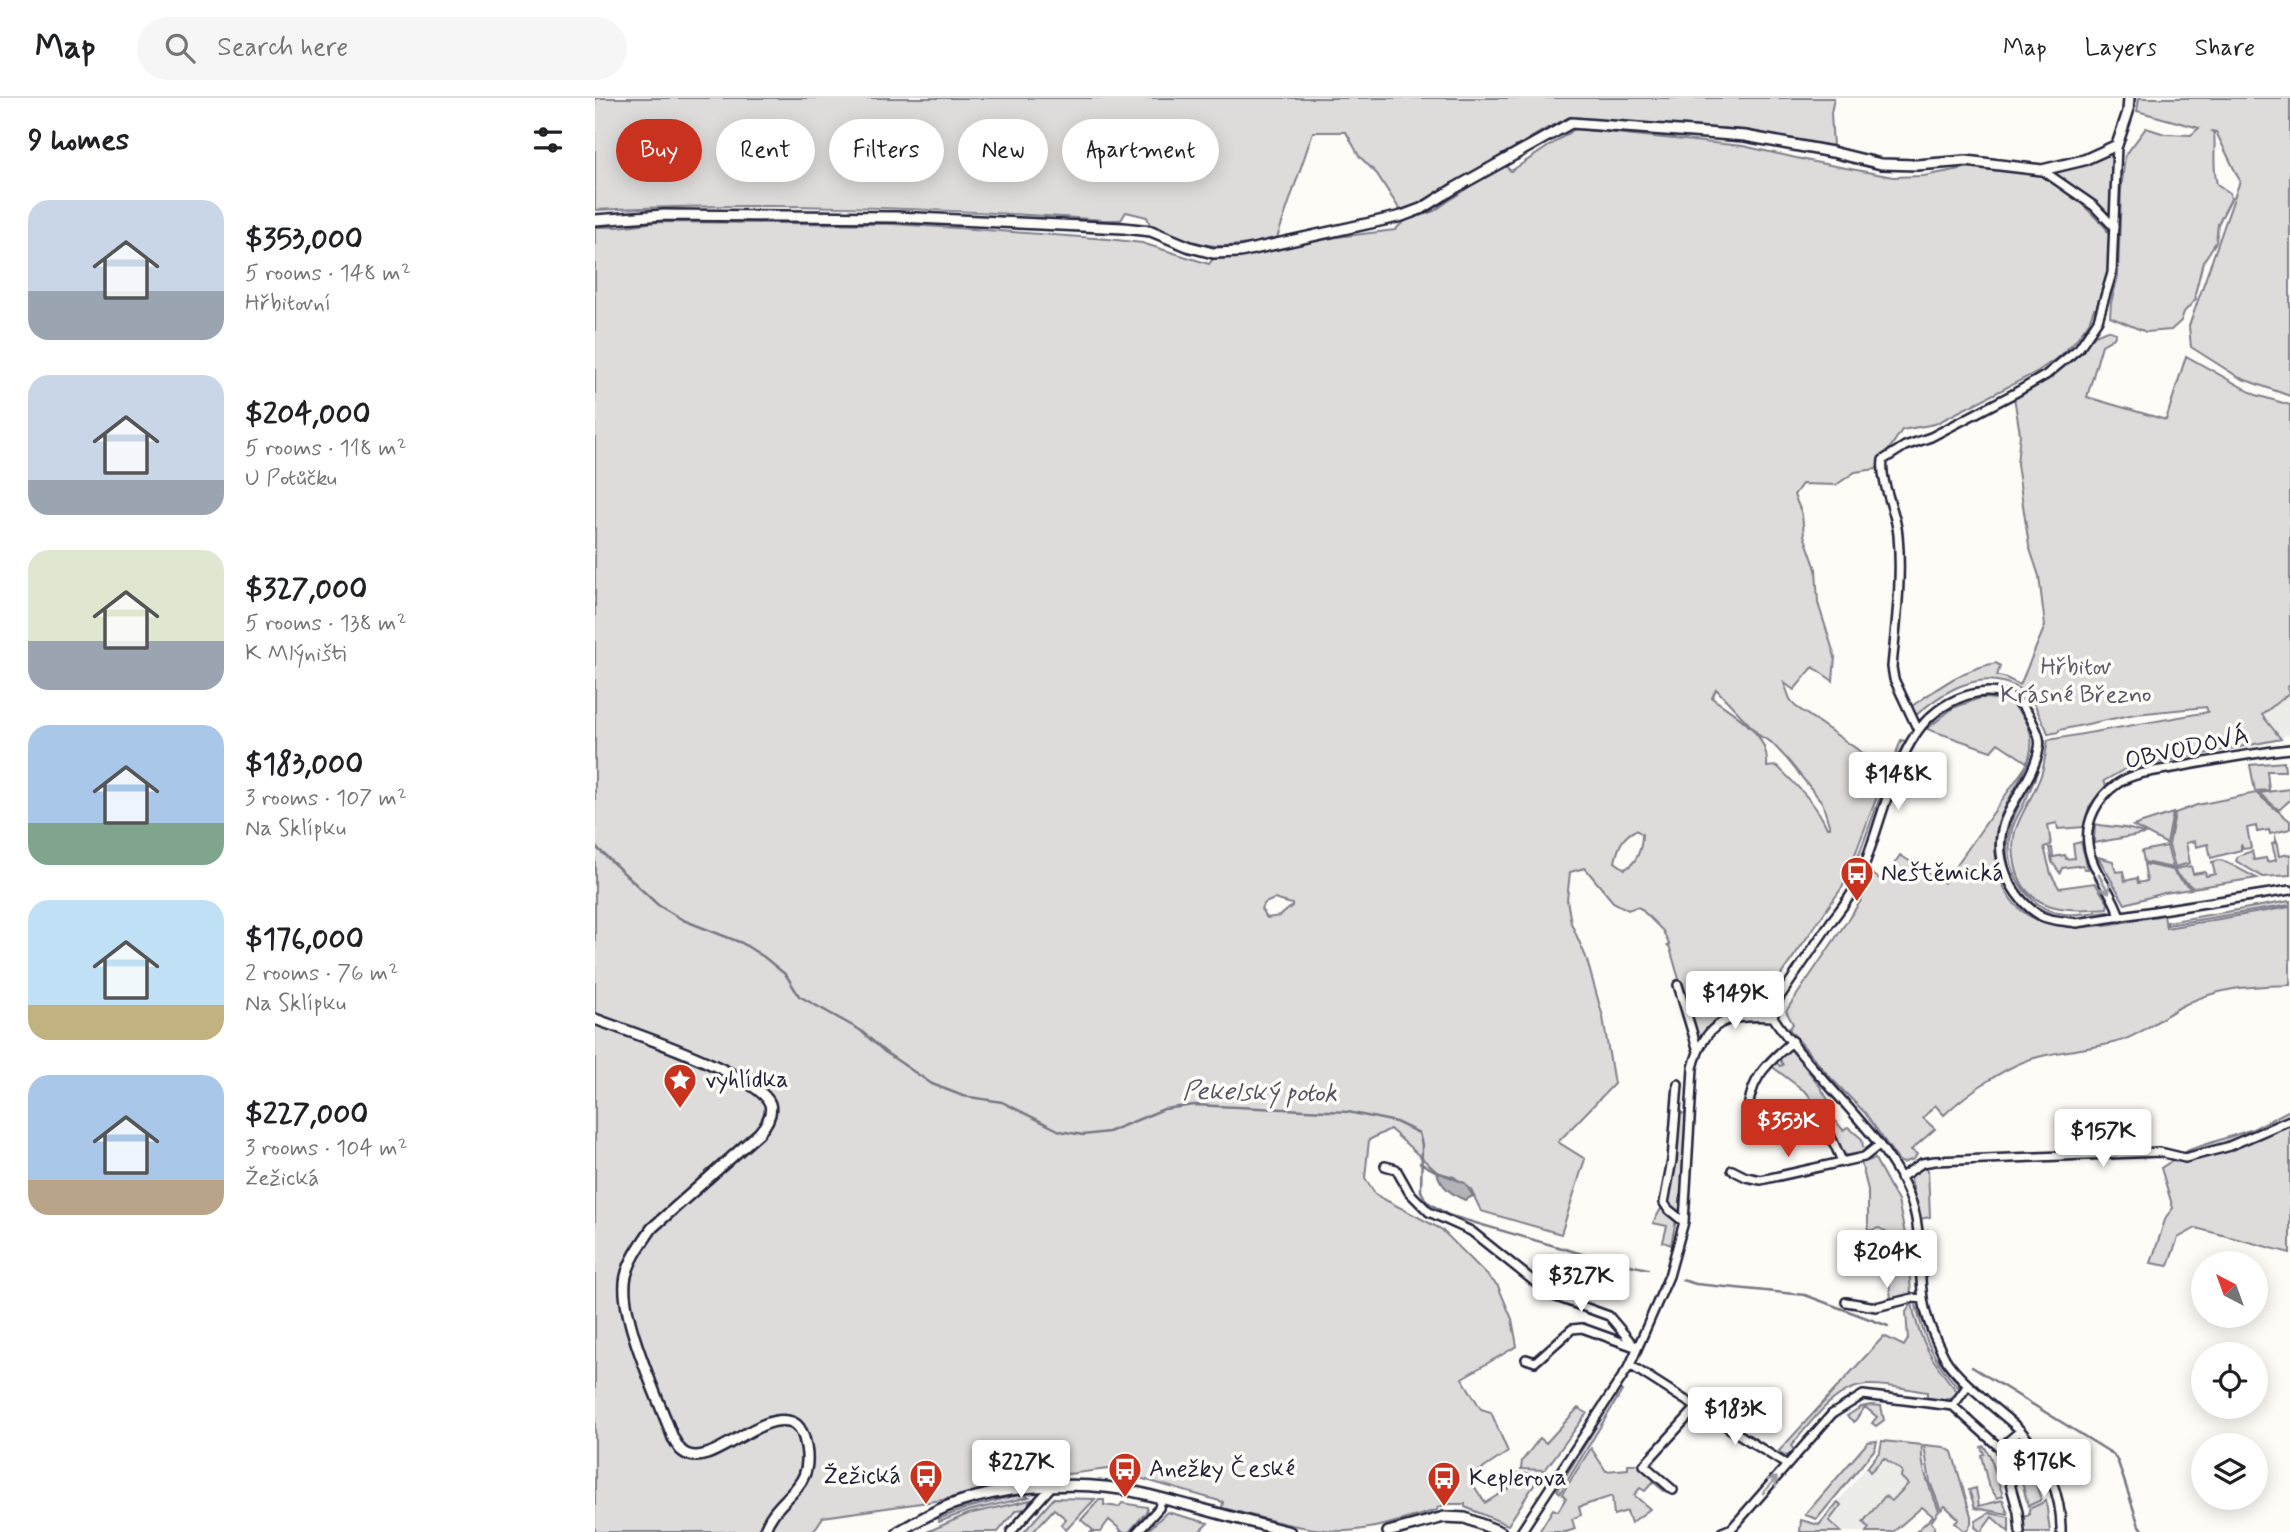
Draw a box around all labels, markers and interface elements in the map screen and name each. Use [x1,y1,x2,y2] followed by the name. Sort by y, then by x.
[137,17,627,80] search box
[35,26,95,70] text: Map
[161,29,199,67] icon: search
[217,31,348,65] text: Search here
[2003,33,2047,64] text: Map
[2085,33,2157,64] text: Layers
[2195,33,2255,64] text: Share
[616,119,702,182] chip: Buy
[716,119,815,182] chip: Rent
[829,119,944,182] chip: Filters
[958,119,1048,182] chip: New
[1062,119,1219,182] chip: Apartment
[28,121,129,160] text: 9 homes
[529,121,567,159] icon: filters
[245,220,363,259] text: $353,000
[84,228,168,312] icon: home
[245,259,411,289] text: 5 rooms · 148 m²
[245,289,331,319] text: Hřbitovní
[245,395,371,434] text: $204,000
[84,403,168,487] icon: home
[245,434,407,464] text: 5 rooms · 118 m²
[245,464,337,494] text: U Potůčku
[245,570,367,609] text: $327,000
[84,578,168,662] icon: home
[245,609,407,639] text: 5 rooms · 138 m²
[245,639,346,669] text: K Mlýništi
[2000,652,2152,711] park label: Hřbitov Krásné Březno
[2122,720,2252,777] street label: OBVODOVÁ
[245,745,363,784] text: $183,000
[1849,752,1947,812] pin: $148K
[84,753,168,837] icon: home
[1865,760,1931,790] text: $148K
[245,784,407,814] text: 3 rooms · 107 m²
[245,814,346,844] text: Na Sklípku
[1838,854,1876,903] bus stop icon: Neštěmická
[1881,858,2004,889] place label: Neštěmická
[2097,874,2111,894] one-way arrow
[245,920,364,959] text: $176,000
[84,928,168,1012] icon: home
[245,959,398,989] text: 2 rooms · 76 m²
[1686,972,1784,1031] pin: $149K
[1702,979,1768,1009] text: $149K
[245,989,346,1019] text: Na Sklípku
[661,1061,699,1110] place icon: vyhlídka
[705,1065,789,1096] place label: vyhlídka
[1182,1075,1338,1111] water label: Pekelský potok
[245,1095,368,1134] text: $227,000
[1739,1100,1837,1159] pin: $353K
[84,1103,168,1187] icon: home
[1757,1107,1819,1137] text: $353K
[2054,1110,2152,1169] pin: $157K
[2070,1117,2136,1147] text: $157K
[245,1134,408,1164] text: 3 rooms · 104 m²
[245,1164,319,1194] text: Žežická
[1838,1230,1936,1290] pin: $204K
[1853,1238,1921,1268] text: $204K
[2191,1251,2268,1328] north arrow
[2191,1251,2268,1510] map controls
[1532,1254,1630,1314] pin: $327K
[1548,1262,1614,1292] text: $327K
[2191,1342,2268,1419] button: locate
[1686,1388,1784,1447] pin: $183K
[1704,1395,1766,1425] text: $183K
[2191,1433,2268,1510] button: layers
[972,1440,1070,1500] pin: $227K
[1995,1440,2093,1499] pin: $176K
[2013,1447,2075,1477] text: $176K
[988,1448,1054,1478] text: $227K
[1106,1450,1144,1499] bus stop icon: Anežky České
[1149,1454,1295,1485] place label: Anežky České
[907,1457,945,1506] bus stop icon: Žežická
[1425,1459,1463,1508] bus stop icon: Keplerova
[823,1461,901,1492] place label: Žežická
[1469,1463,1567,1494] place label: Keplerova
[1762,1476,1778,1494] one-way arrow

